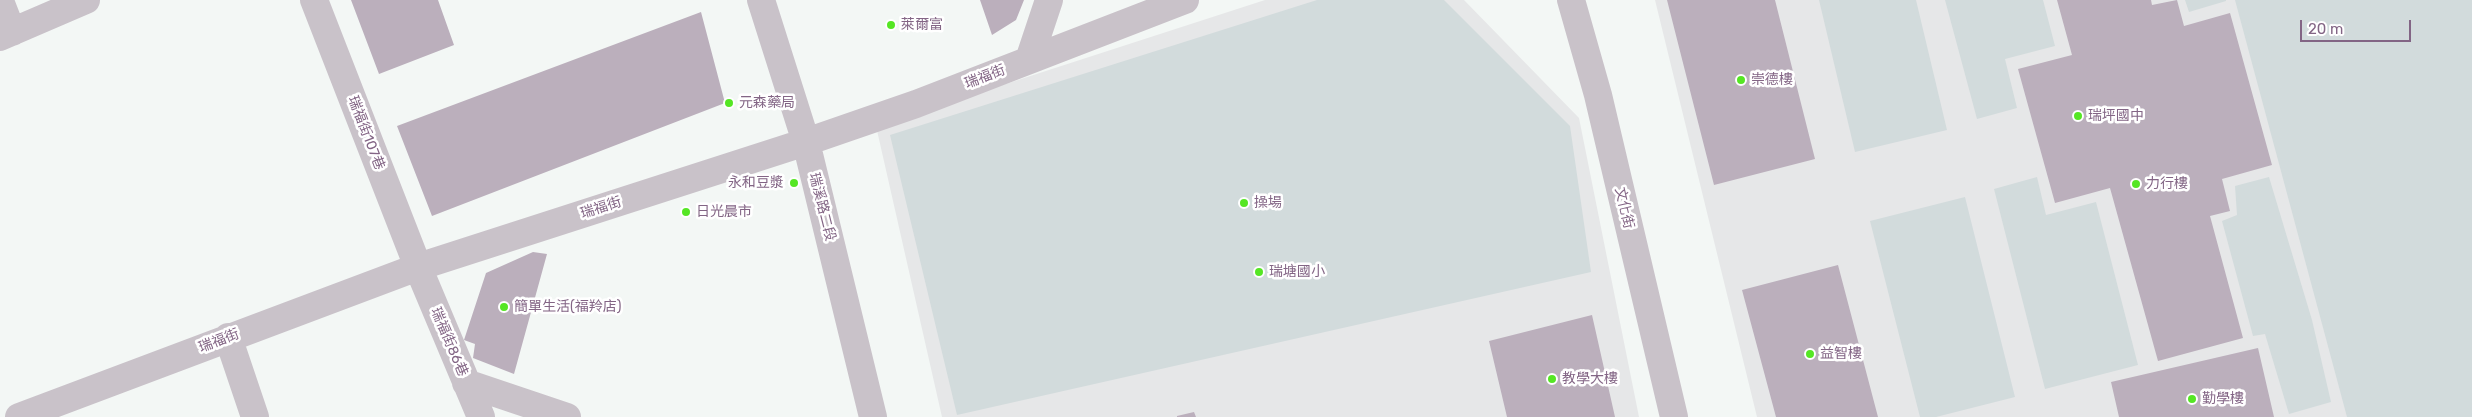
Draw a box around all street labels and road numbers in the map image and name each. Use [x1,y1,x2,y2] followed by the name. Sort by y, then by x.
[962,62,1008,92] street label: 瑞福街
[344,94,388,172] street label: 瑞福街107巷
[805,171,839,243] street label: 瑞溪路二段
[1611,186,1637,230] street label: 文化街
[578,194,624,222] street label: 瑞福街
[427,305,471,379] street label: 瑞福街86巷
[196,326,242,356] street label: 瑞福街

